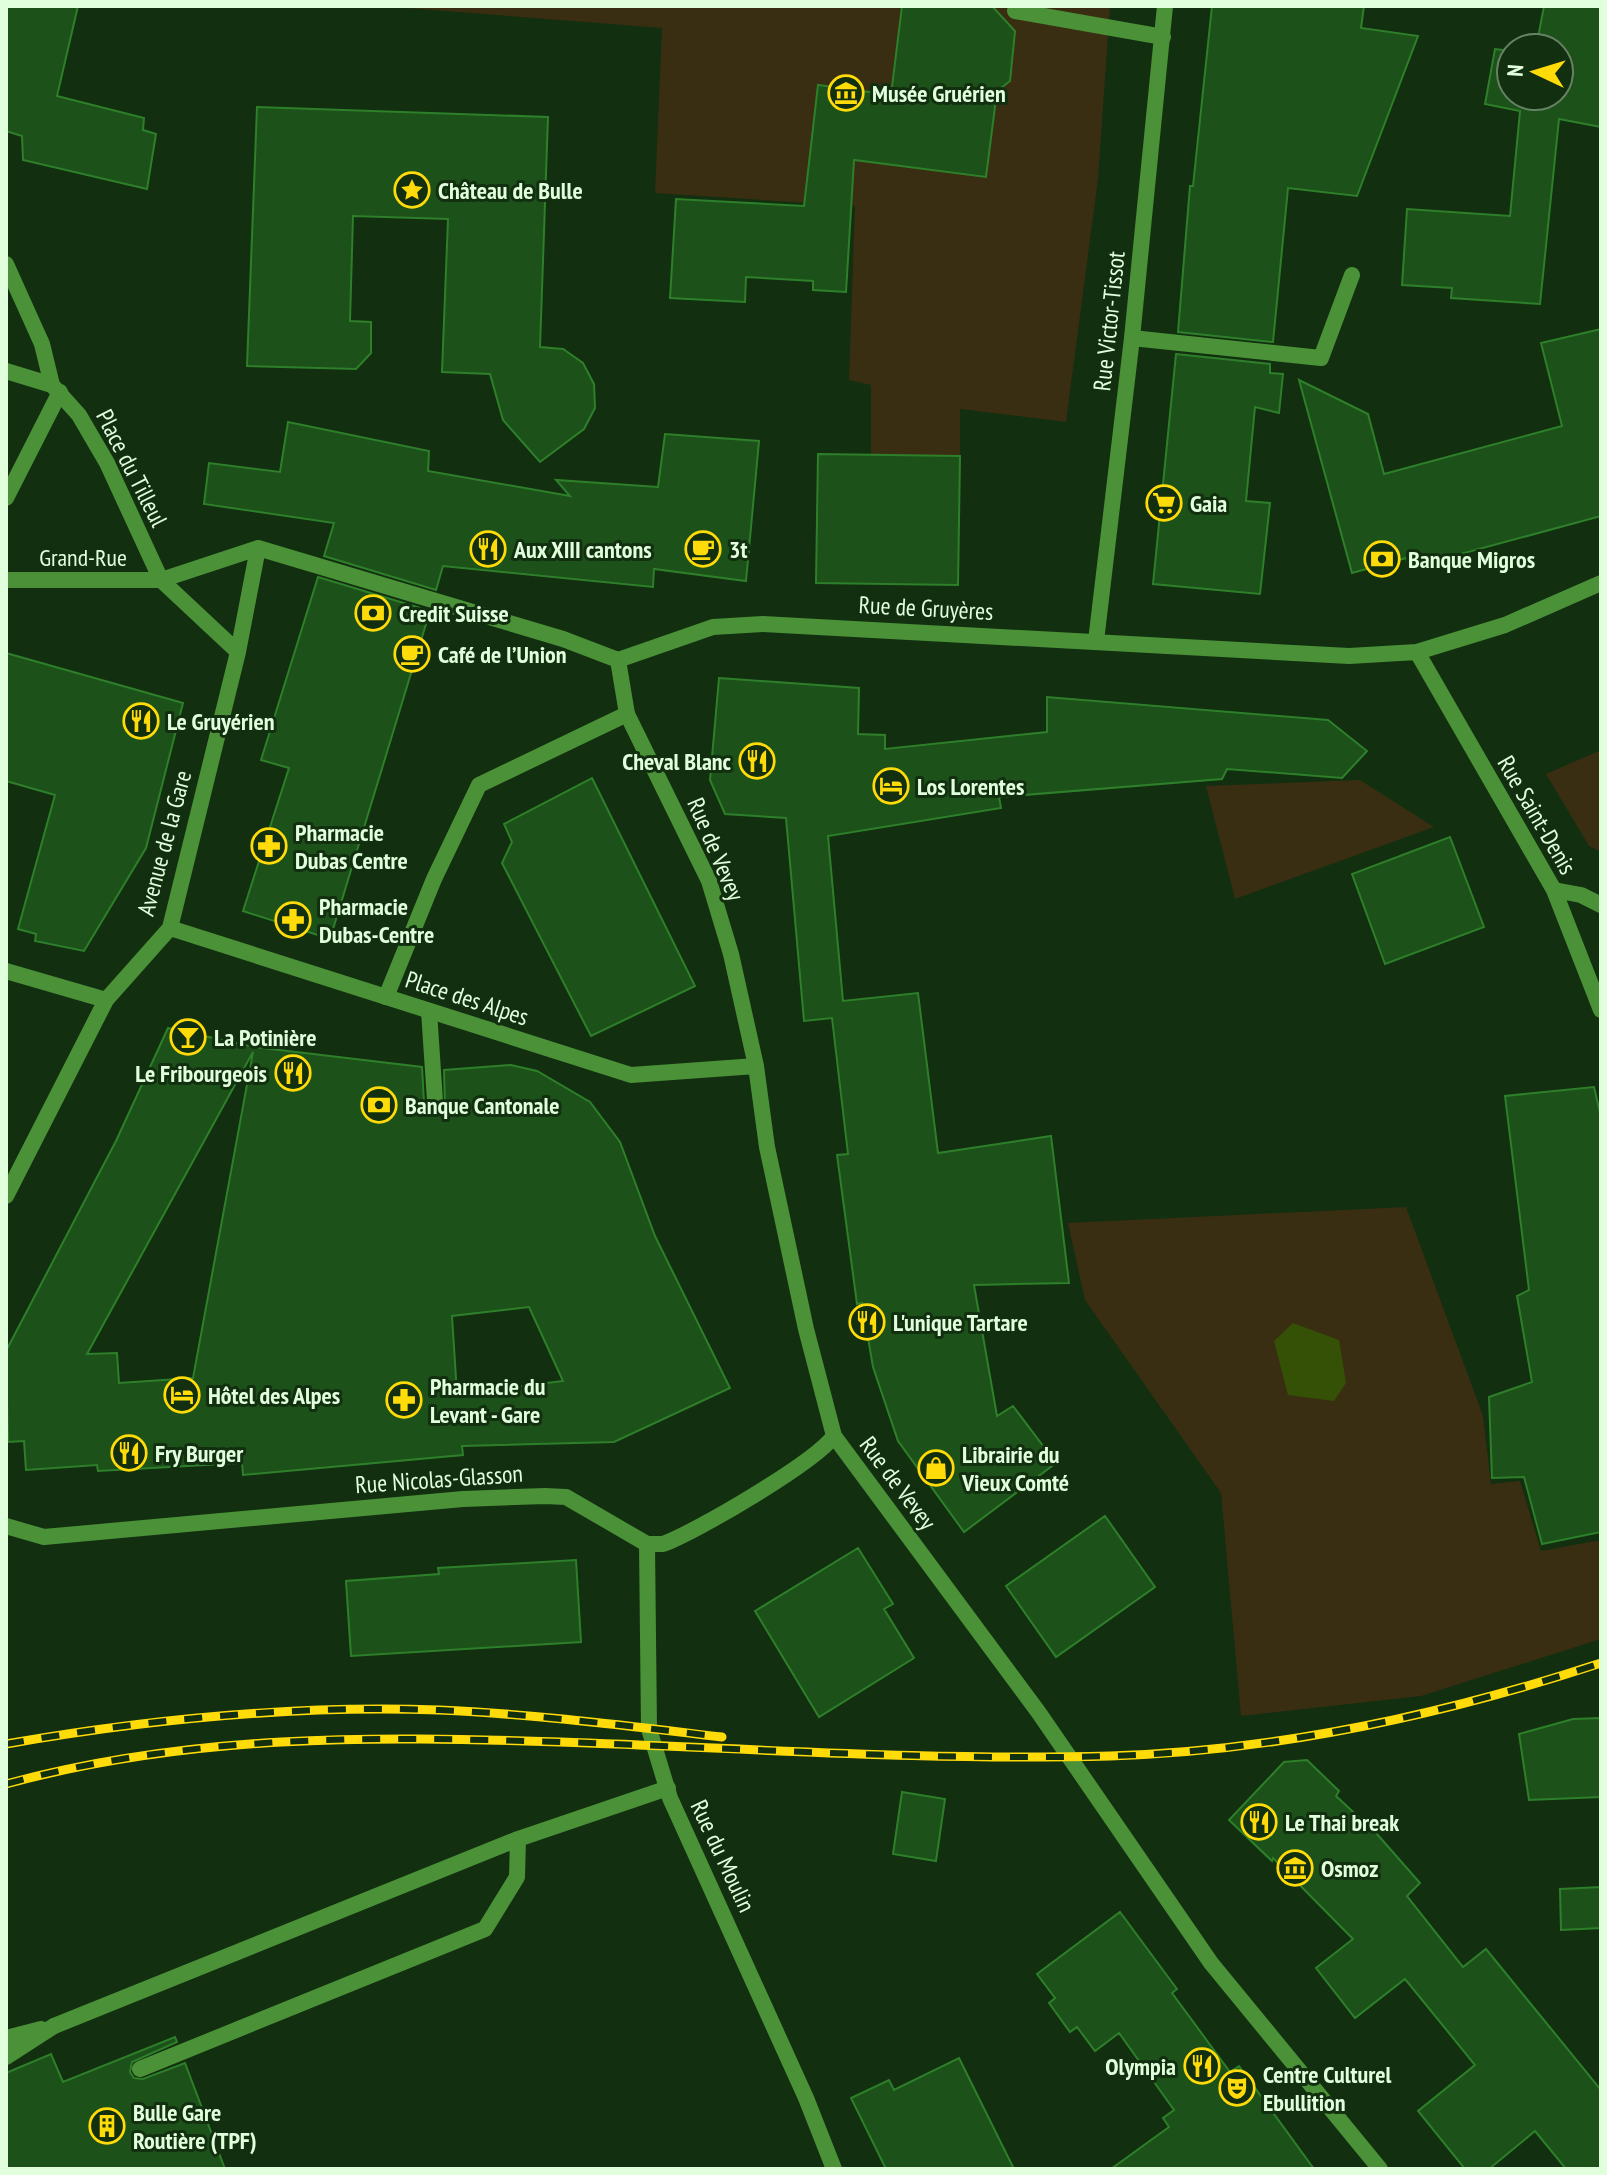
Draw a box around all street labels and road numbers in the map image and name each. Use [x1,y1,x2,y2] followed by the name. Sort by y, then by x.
[1086,249,1132,392] street label: Rue Victor-Tissot
[89,404,175,532] street label: Place du Tilleul
[39,542,127,573] street label: Grand-Rue
[858,589,994,627] street label: Rue de Gruyères
[1491,750,1583,880] street label: Rue Saint-Denis
[130,767,198,919] street label: Avenue de la Gare
[680,793,752,905] street label: Rue de Vevey
[402,964,532,1032] street label: Place des Alpes
[853,1430,943,1536] street label: Rue de Vevey
[354,1458,524,1500] street label: Rue Nicolas-Glasson
[684,1795,762,1917] street label: Rue du Moulin

